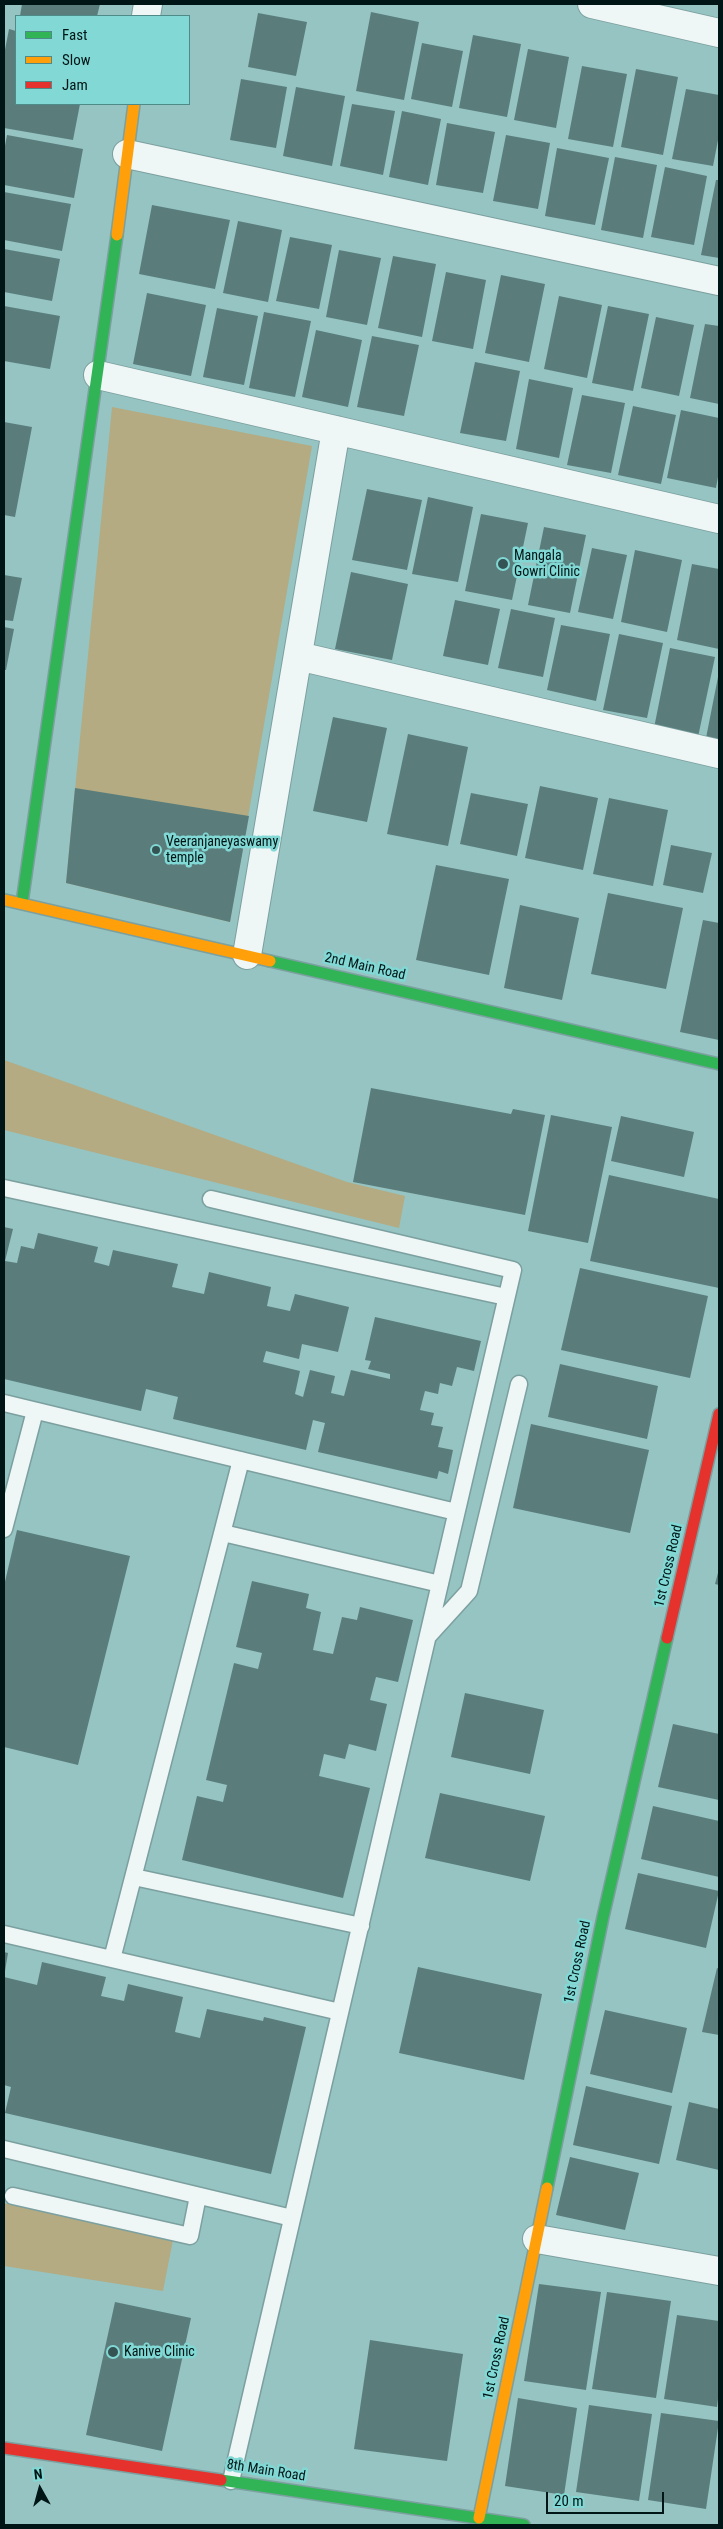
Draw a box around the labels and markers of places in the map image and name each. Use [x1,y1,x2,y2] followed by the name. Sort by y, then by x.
[514,548,580,580] place label: Mangala Gowri Clinic
[496,557,510,571] marker: Mangala Gowri Clinic
[166,834,278,866] place label: Veeranjaneyaswamy temple
[150,844,162,856] marker: Veeranjaneyaswamy temple
[124,2344,195,2360] place label: Kanive Clinic
[106,2345,120,2359] marker: Kanive Clinic

